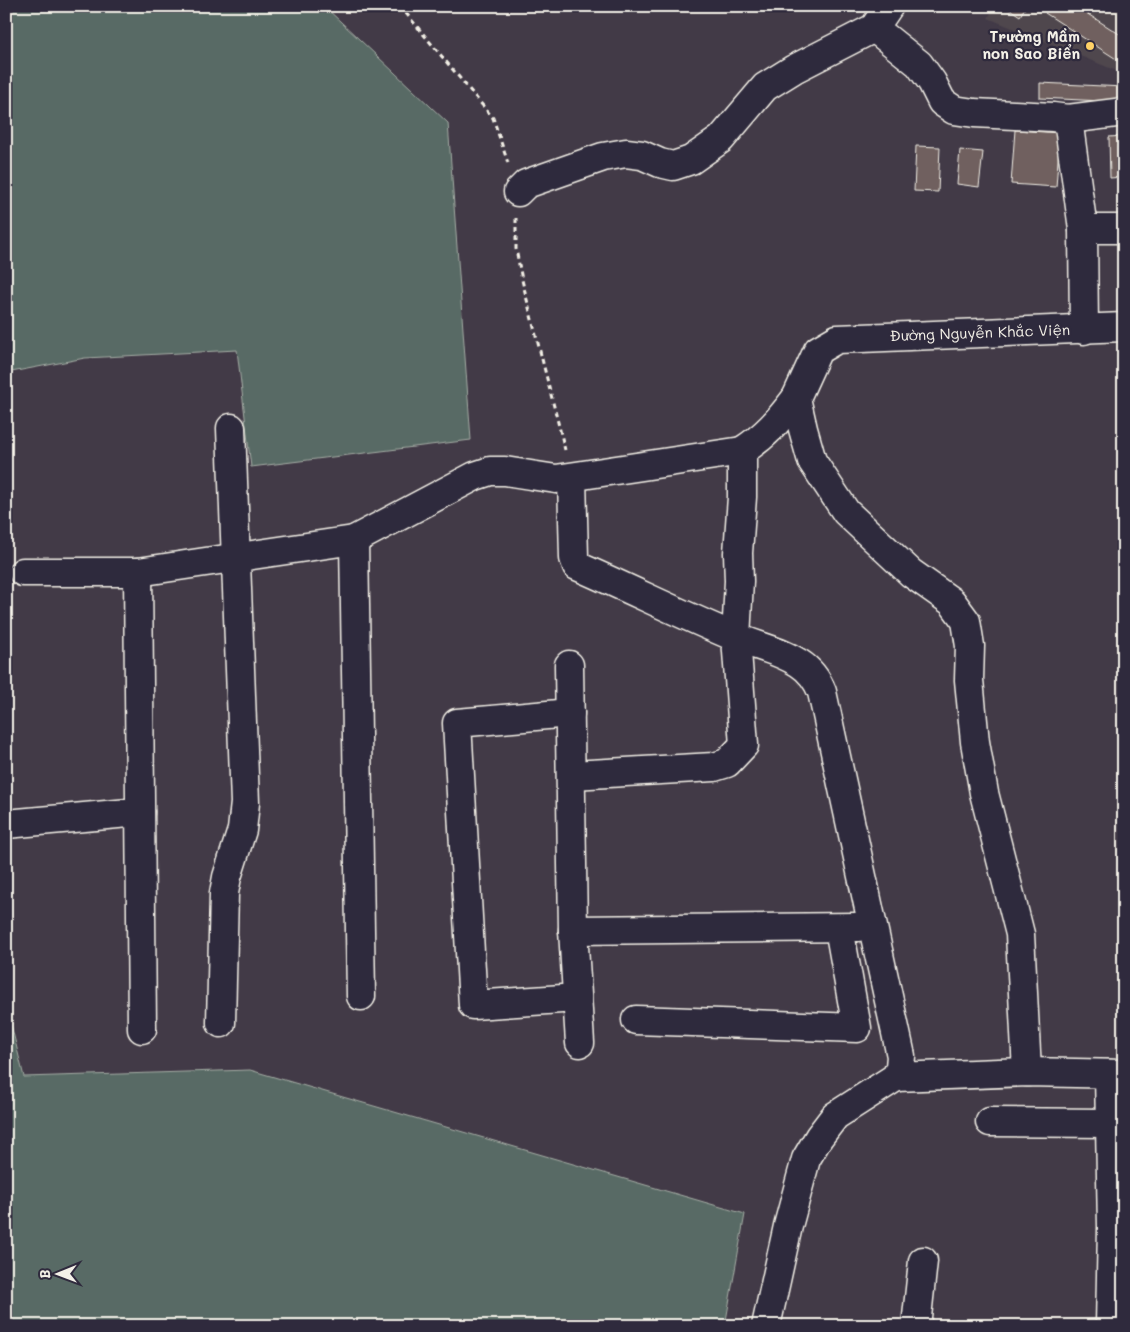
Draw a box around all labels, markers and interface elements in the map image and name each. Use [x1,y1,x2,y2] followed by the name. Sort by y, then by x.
[982,26,1080,63] place label: Trường Mầm non Sao Biển
[1084,40,1096,52] marker: Trường Mầm non Sao Biển
[890,319,1070,345] street label: Đường Nguyễn Khắc Viện
[32,1250,82,1300] north arrow
[35,1269,54,1279] text: B

